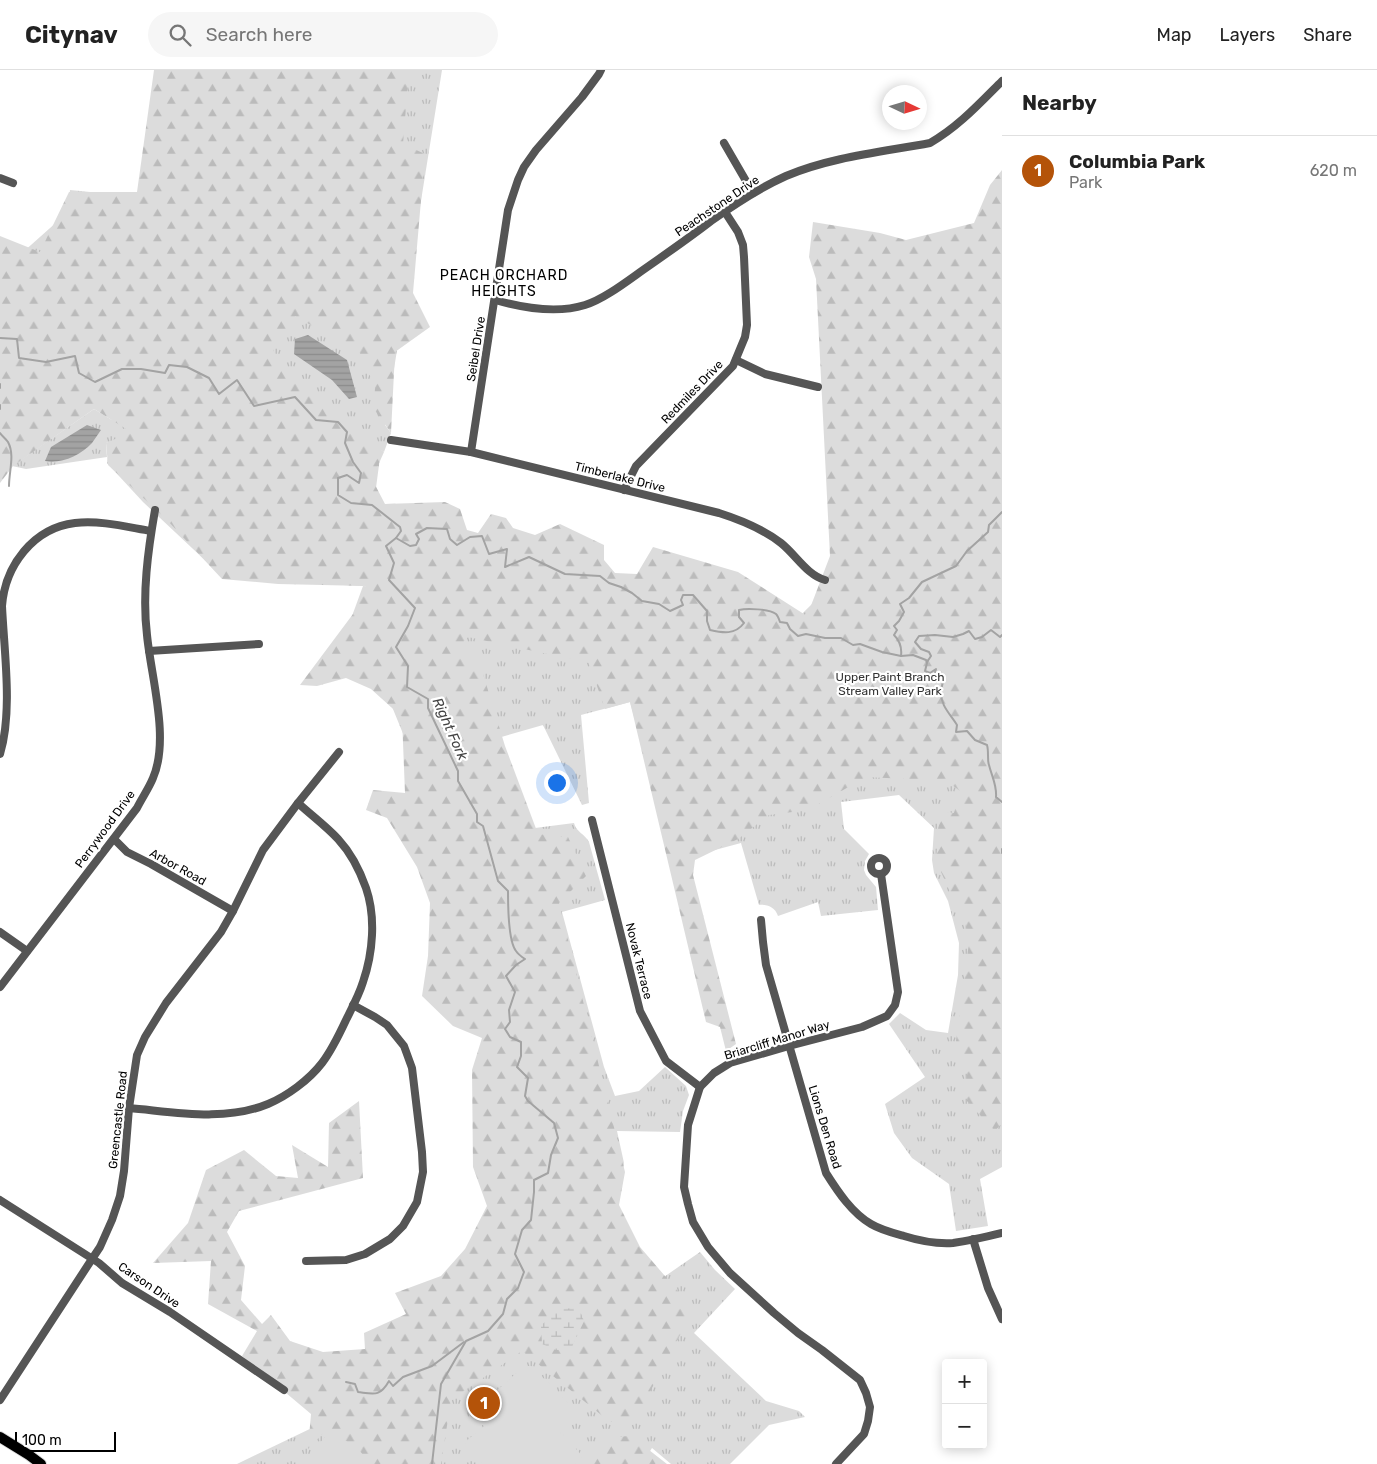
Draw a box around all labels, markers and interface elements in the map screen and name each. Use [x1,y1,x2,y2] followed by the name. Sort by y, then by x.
[148,12,498,57] search box
[25,21,118,49] text: Citynav
[166,21,194,49] icon: search
[206,23,312,46] text: Search here
[1157,24,1192,46] text: Map
[1220,24,1275,46] text: Layers
[1303,24,1352,46] text: Share
[882,85,927,130] north arrow
[1022,90,1097,115] text: Nearby
[1069,150,1205,173] text: Columbia Park
[1034,161,1042,180] text: 1
[1310,161,1357,180] text: 620 m
[672,173,762,239] street label: Peachstone Drive
[1069,173,1102,192] text: Park
[440,267,568,300] district label: PEACH ORCHARD HEIGHTS
[464,315,488,383] street label: Seibel Drive
[658,357,726,427] street label: Redmiles Drive
[573,459,667,495] street label: Timberlake Drive
[836,670,944,698] park label: Upper Paint Branch Stream Valley Park
[429,695,472,764] water label: Right Fork
[544,770,570,796] your location
[72,787,138,870] street label: Perrywood Drive
[147,846,209,888] street label: Arbor Road
[623,921,655,1001] street label: Novak Terrace
[722,1017,832,1063] street label: Briarcliff Manor Way
[106,1070,130,1170] street label: Greencastle Road
[806,1084,844,1170] street label: Lions Den Road
[116,1259,183,1311] street label: Carson Drive
[942,1359,987,1449] map controls
[942,1359,987,1404] button: +
[468,1384,500,1422] pin: 1
[942,1404,987,1449] button: −
[15,1429,116,1452] scale bar
[22,1432,62,1449] text: 100 m

